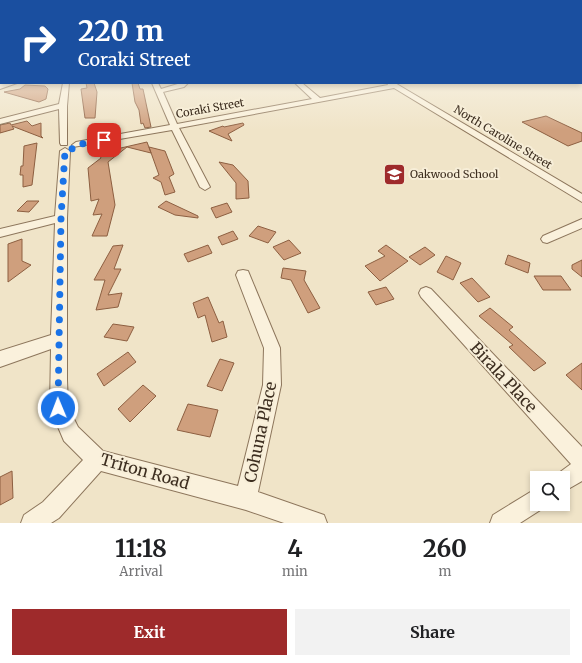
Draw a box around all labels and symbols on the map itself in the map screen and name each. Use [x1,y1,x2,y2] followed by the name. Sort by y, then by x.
[175,95,246,121] street label: Coraki Street
[451,102,555,172] street label: North Caroline Street
[87,123,121,157] pin
[381,161,407,187] school or university icon: Oakwood School
[410,167,499,181] place label: Oakwood School
[466,338,542,416] street label: Birala Place
[240,380,280,484] street label: Cohuna Place
[37,387,79,429] position arrow
[98,449,192,493] street label: Triton Road

